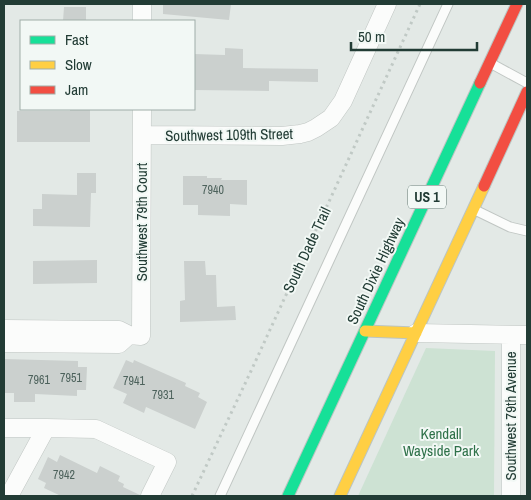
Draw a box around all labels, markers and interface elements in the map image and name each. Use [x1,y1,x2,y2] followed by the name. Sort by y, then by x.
[20,20,195,110] legend
[351,20,477,52] scale bar
[358,26,385,47] text: 50 m
[65,29,89,50] text: Fast
[65,54,92,75] text: Slow
[65,79,88,100] text: Jam
[165,123,294,146] street label: Southwest 109th Street
[131,162,152,281] street label: Southwest 79th Court
[202,182,224,198] house number: 7940
[408,186,446,208] road number: US 1
[278,204,336,296] street label: South Dade Trail
[342,213,410,328] street label: South Dixie Highway
[500,351,521,481] street label: Southwest 79th Avenue
[60,370,82,386] house number: 7951
[28,372,50,388] house number: 7961
[123,373,145,389] house number: 7941
[152,387,174,403] house number: 7931
[403,423,480,461] park label: Kendall Wayside Park
[53,467,75,483] house number: 7942

